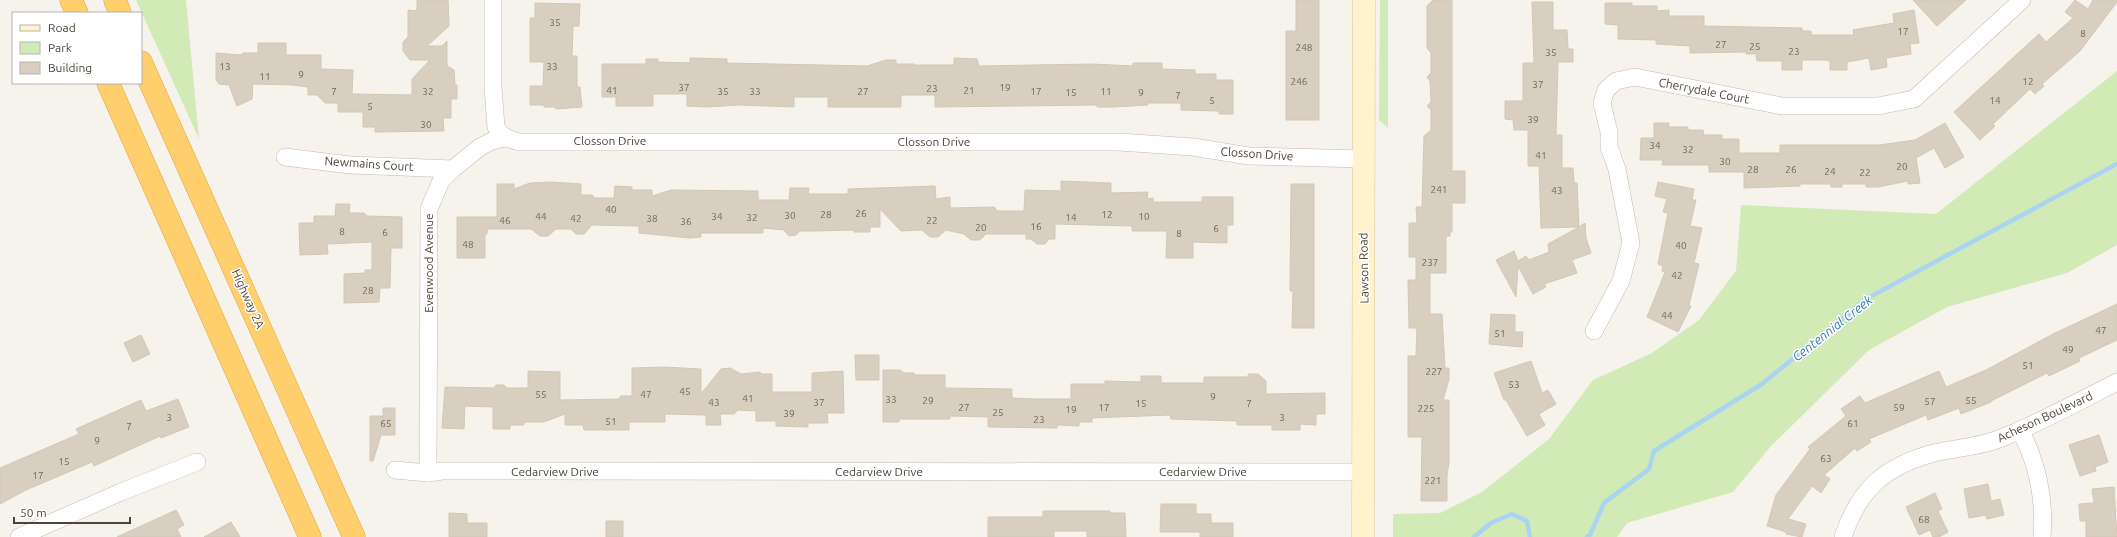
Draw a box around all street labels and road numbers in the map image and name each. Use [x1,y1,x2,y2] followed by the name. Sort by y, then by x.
[1658,75,1751,106] street label: Cherrydale Court
[574,134,646,147] street label: Closson Drive
[898,135,970,148] street label: Closson Drive
[1220,144,1294,163] street label: Closson Drive
[324,154,414,173] street label: Newmains Court
[422,213,435,313] street label: Evenwood Avenue
[1356,232,1371,304] street label: Lawson Road
[230,267,267,331] street label: Highway 2A
[1995,389,2094,444] street label: Acheson Boulevard
[511,465,599,478] street label: Cedarview Drive
[835,465,923,478] street label: Cedarview Drive
[1159,465,1247,478] street label: Cedarview Drive

